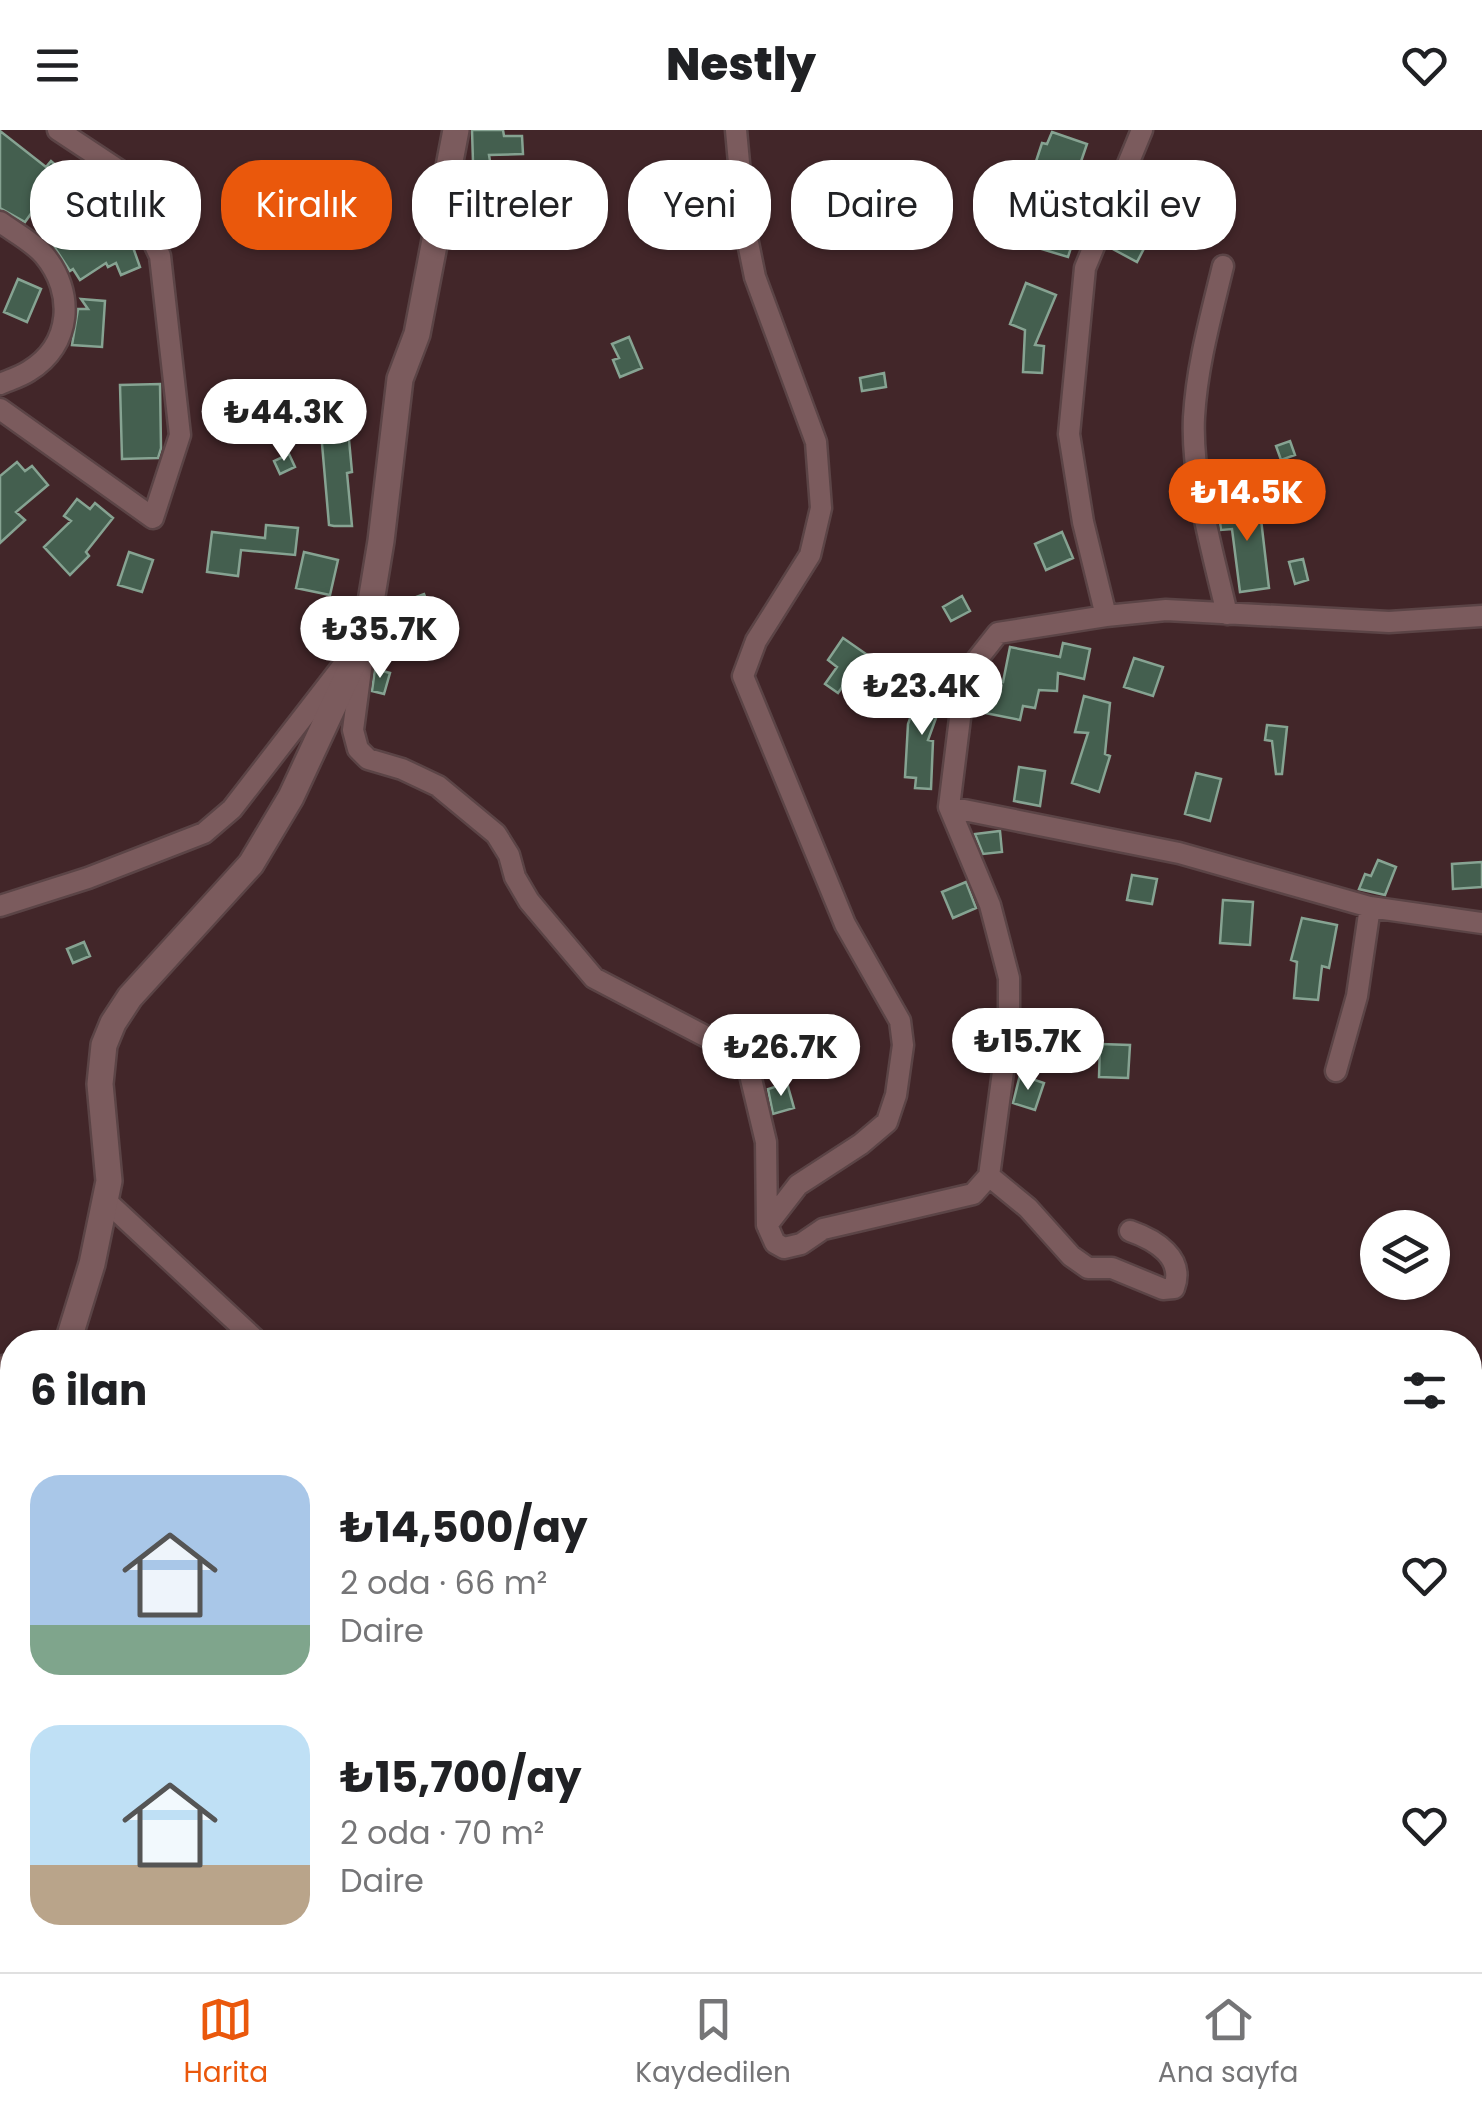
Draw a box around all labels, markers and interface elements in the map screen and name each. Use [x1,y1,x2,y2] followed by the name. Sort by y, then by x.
[666,33,816,96] text: Nestly
[30,38,85,93] icon: menu
[1397,38,1452,93] icon: heart
[30,160,201,250] chip: Satılık
[221,160,392,250] chip: Kiralık
[412,160,608,250] chip: Filtreler
[628,160,771,250] chip: Yeni
[791,160,953,250] chip: Daire
[973,160,1236,250] chip: Müstakil ev
[203,379,365,464] pin: ₺44.3K
[224,389,344,434] text: ₺44.3K
[1166,459,1328,544] pin: ₺14.5K
[1191,469,1303,514] text: ₺14.5K
[299,596,461,681] pin: ₺35.7K
[322,606,438,651] text: ₺35.7K
[841,653,1003,738] pin: ₺23.4K
[863,663,981,708] text: ₺23.4K
[947,1008,1109,1093] pin: ₺15.7K
[700,1014,862,1099] pin: ₺26.7K
[974,1018,1082,1063] text: ₺15.7K
[724,1024,838,1069] text: ₺26.7K
[1360,1210,1450,1300] map controls
[1360,1210,1450,1300] button: layers
[30,1361,147,1420] text: 6 ilan
[1397,1363,1452,1418] icon: filters
[340,1498,587,1557] text: ₺14,500/ay
[110,1515,230,1635] icon: home
[1397,1548,1452,1603] icon: heart
[340,1560,547,1605] text: 2 oda · 66 m²
[340,1608,424,1653] text: Daire
[340,1748,582,1807] text: ₺15,700/ay
[110,1765,230,1885] icon: home
[1397,1798,1452,1853] icon: heart
[340,1810,544,1855] text: 2 oda · 70 m²
[340,1858,424,1903] text: Daire
[183,1992,268,2094] tab: Harita
[635,1992,791,2094] tab: Kaydedilen
[1158,1992,1299,2094] tab: Ana sayfa

